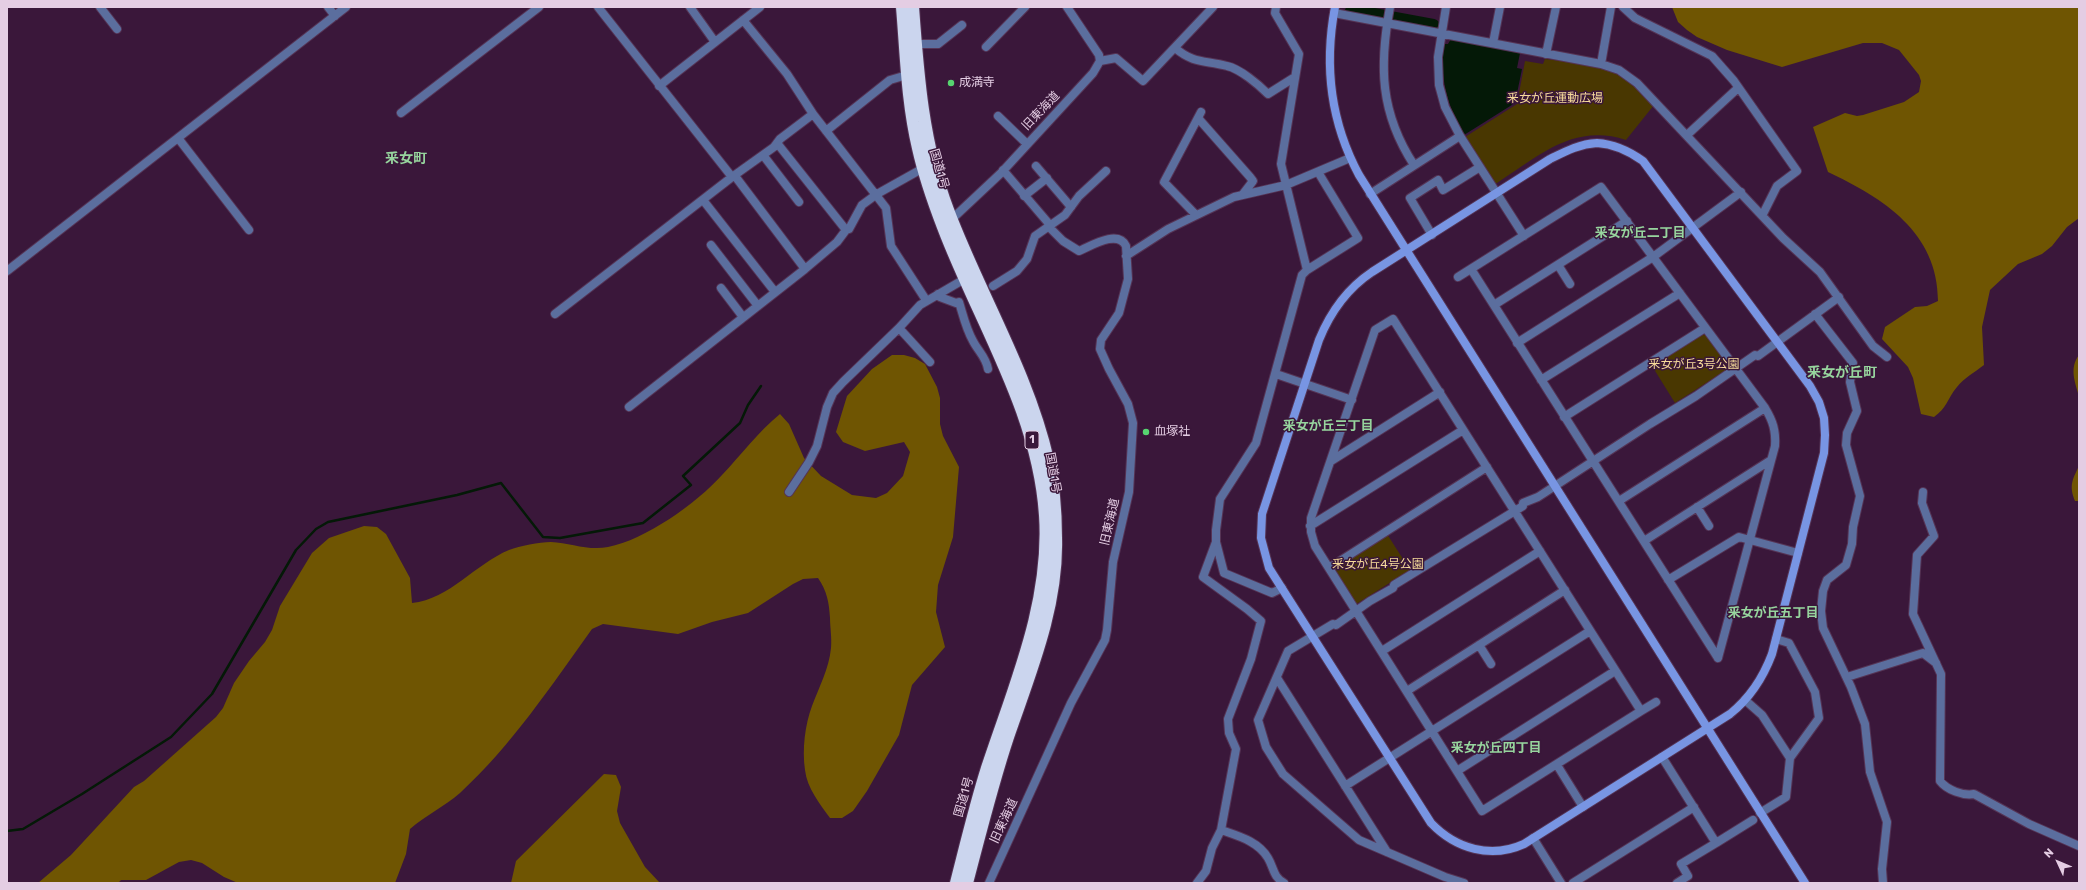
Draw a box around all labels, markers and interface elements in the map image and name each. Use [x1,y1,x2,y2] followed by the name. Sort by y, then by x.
[959,76,995,90] place label: 成満寺
[946,78,956,88] marker: 成満寺
[1019,89,1063,133] street label: 旧東海道
[1507,92,1603,106] park label: 釆女が丘運動広場
[926,147,952,191] street label: 国道1号
[385,151,427,167] district label: 釆女町
[1595,225,1685,241] district label: 釆女が丘二丁目
[1648,358,1740,372] park label: 釆女が丘3号公園
[1807,365,1877,381] district label: 釆女が丘町
[1283,418,1373,434] district label: 釆女が丘三丁目
[1154,425,1190,439] place label: 血塚社
[1141,427,1151,437] marker: 血塚社
[1025,431,1039,449] road number: 1
[1042,451,1064,495] street label: 国道1号
[1098,497,1122,547] street label: 旧東海道
[1332,558,1424,572] park label: 釆女が丘4号公園
[1728,605,1818,621] district label: 釆女が丘五丁目
[1451,740,1541,756] district label: 釆女が丘四丁目
[951,775,977,819] street label: 国道1号
[987,796,1021,846] street label: 旧東海道
[2038,842,2078,882] north arrow
[2042,846,2056,861] text: N

